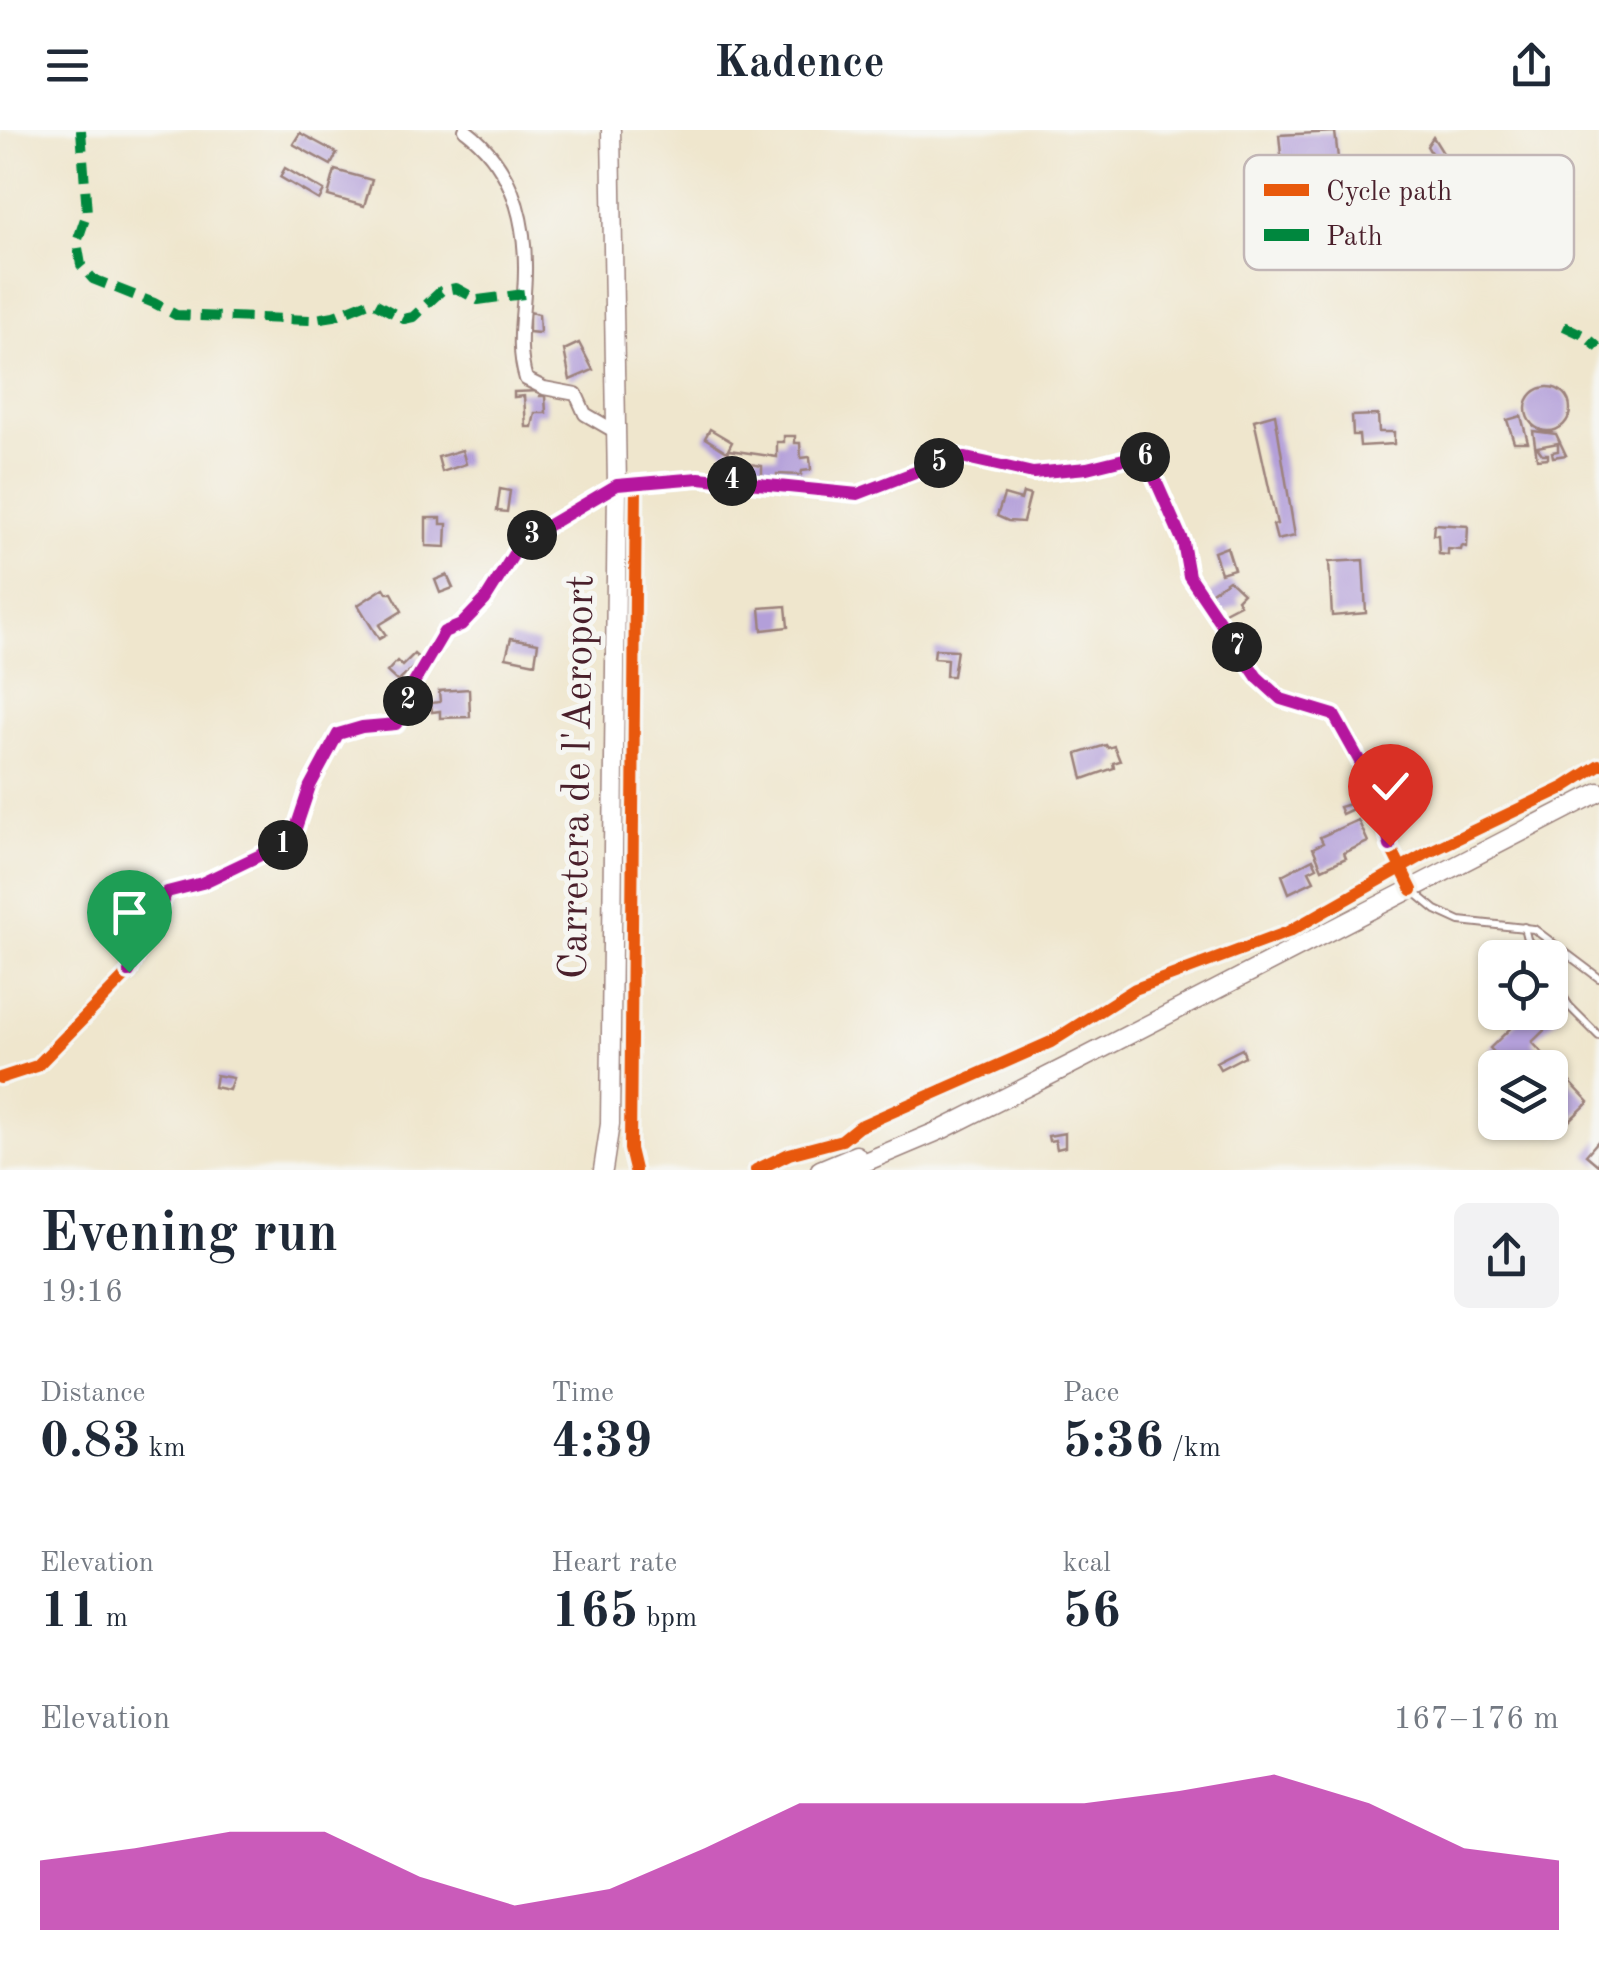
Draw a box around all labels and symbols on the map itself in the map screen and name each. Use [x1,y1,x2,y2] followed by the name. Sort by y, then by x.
[1244,155,1574,270] legend
[1326,179,1452,207] text: Cycle path
[1326,224,1383,252] text: Path
[1120,432,1170,482] pin: 6
[914,438,964,488] pin: 5
[707,456,757,506] pin: 4
[507,510,557,560] pin: 3
[555,574,603,980] street label: Carretera de l'Aeroport
[1212,622,1262,672] pin: 7
[383,676,433,726] pin: 2
[1348,744,1433,847] pin
[258,820,308,870] pin: 1
[87,870,172,973] pin

